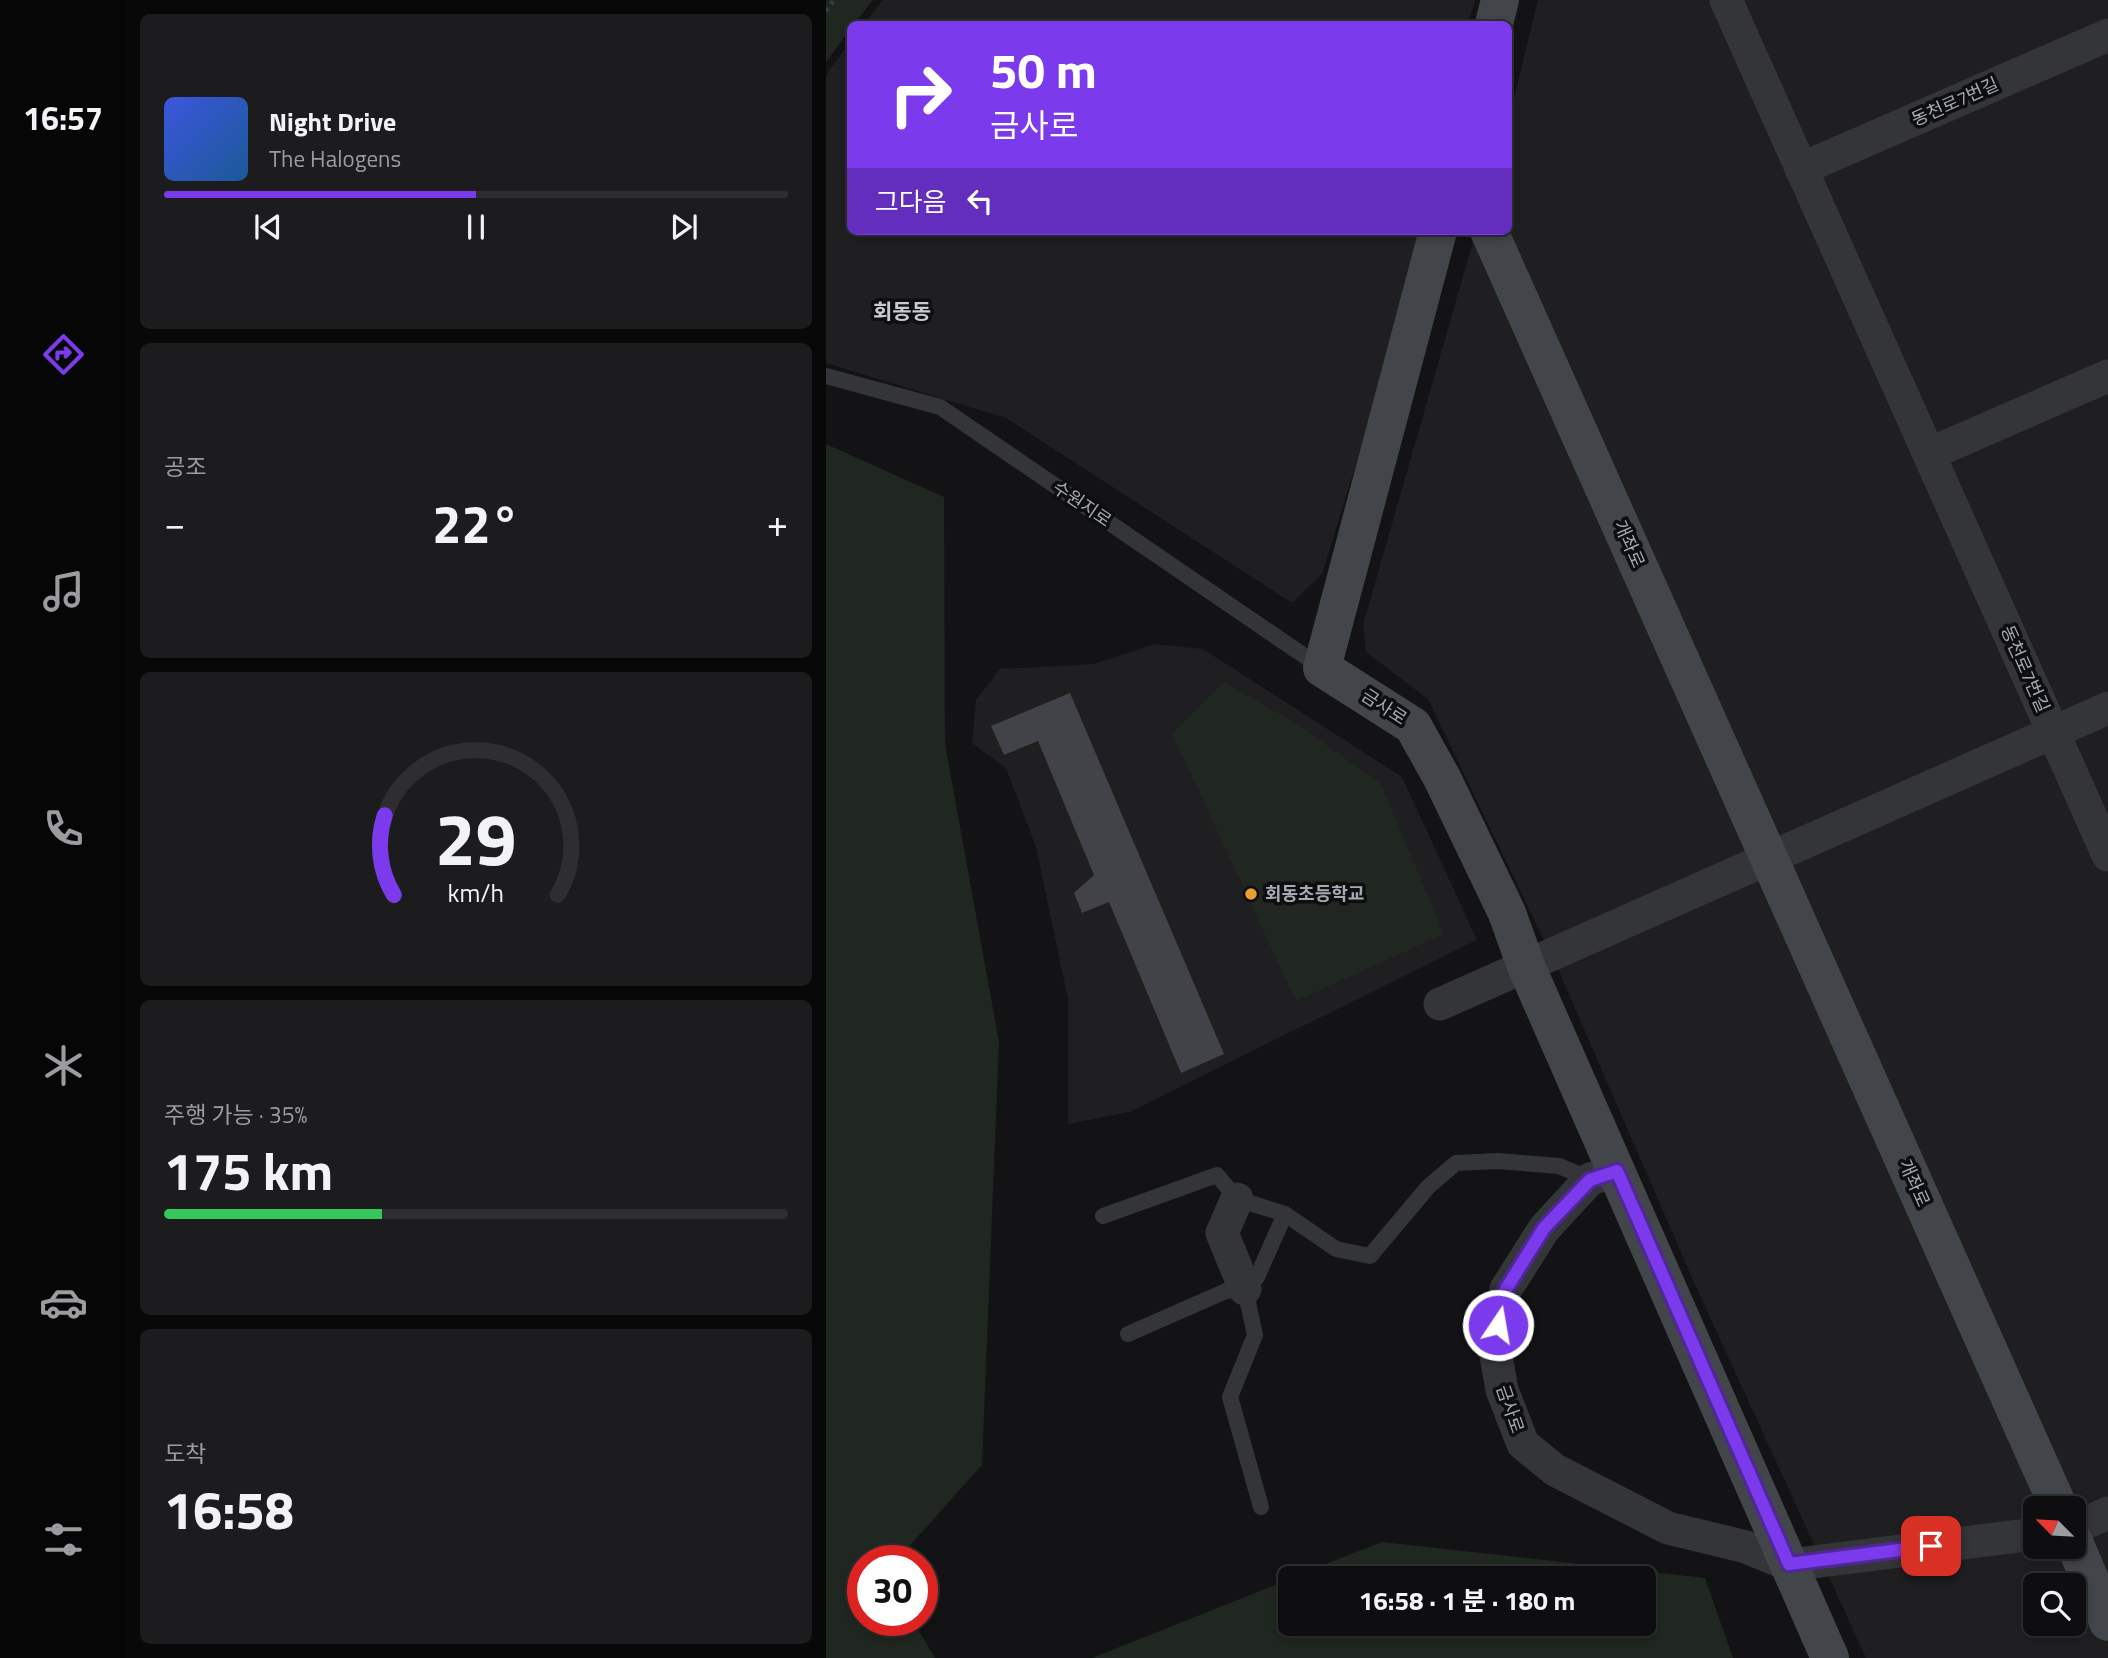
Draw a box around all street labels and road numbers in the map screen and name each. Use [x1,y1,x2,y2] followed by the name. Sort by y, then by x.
[1907,70,2003,133] street label: 동천로7번길
[1047,474,1117,533] street label: 수원지로
[1607,516,1652,572] street label: 개좌로
[1994,621,2057,717] street label: 동천로7번길
[1356,682,1412,731] street label: 금사로
[1892,1155,1937,1211] street label: 개좌로
[1490,1381,1531,1437] street label: 금사로

